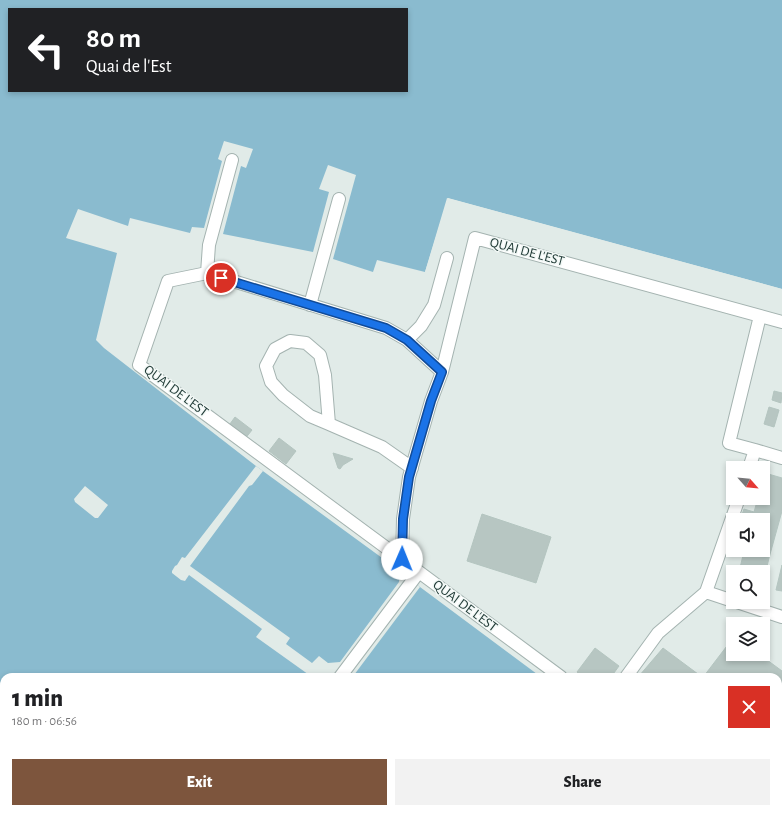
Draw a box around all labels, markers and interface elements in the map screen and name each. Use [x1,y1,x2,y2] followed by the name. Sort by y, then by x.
[20,24,72,76] icon: left
[86,25,141,53] text: 80 m
[86,58,171,76] text: Quai de l'Est
[488,235,566,269] street label: QUAI DE L'EST
[204,261,238,295] pin
[210,267,232,289] icon: arrive
[141,362,211,420] street label: QUAI DE L'EST
[726,461,770,505] north arrow
[726,461,770,661] map controls
[726,513,770,557] button: sound
[381,538,423,580] position arrow
[726,565,770,609] button: search
[430,577,500,635] street label: QUAI DE L'EST
[726,617,770,661] button: layers
[728,686,770,728] button: close
[12,687,63,711] text: 1 min
[12,715,77,728] text: 180 m · 06:56
[12,759,387,805] button: Exit
[395,759,770,805] button: Share

